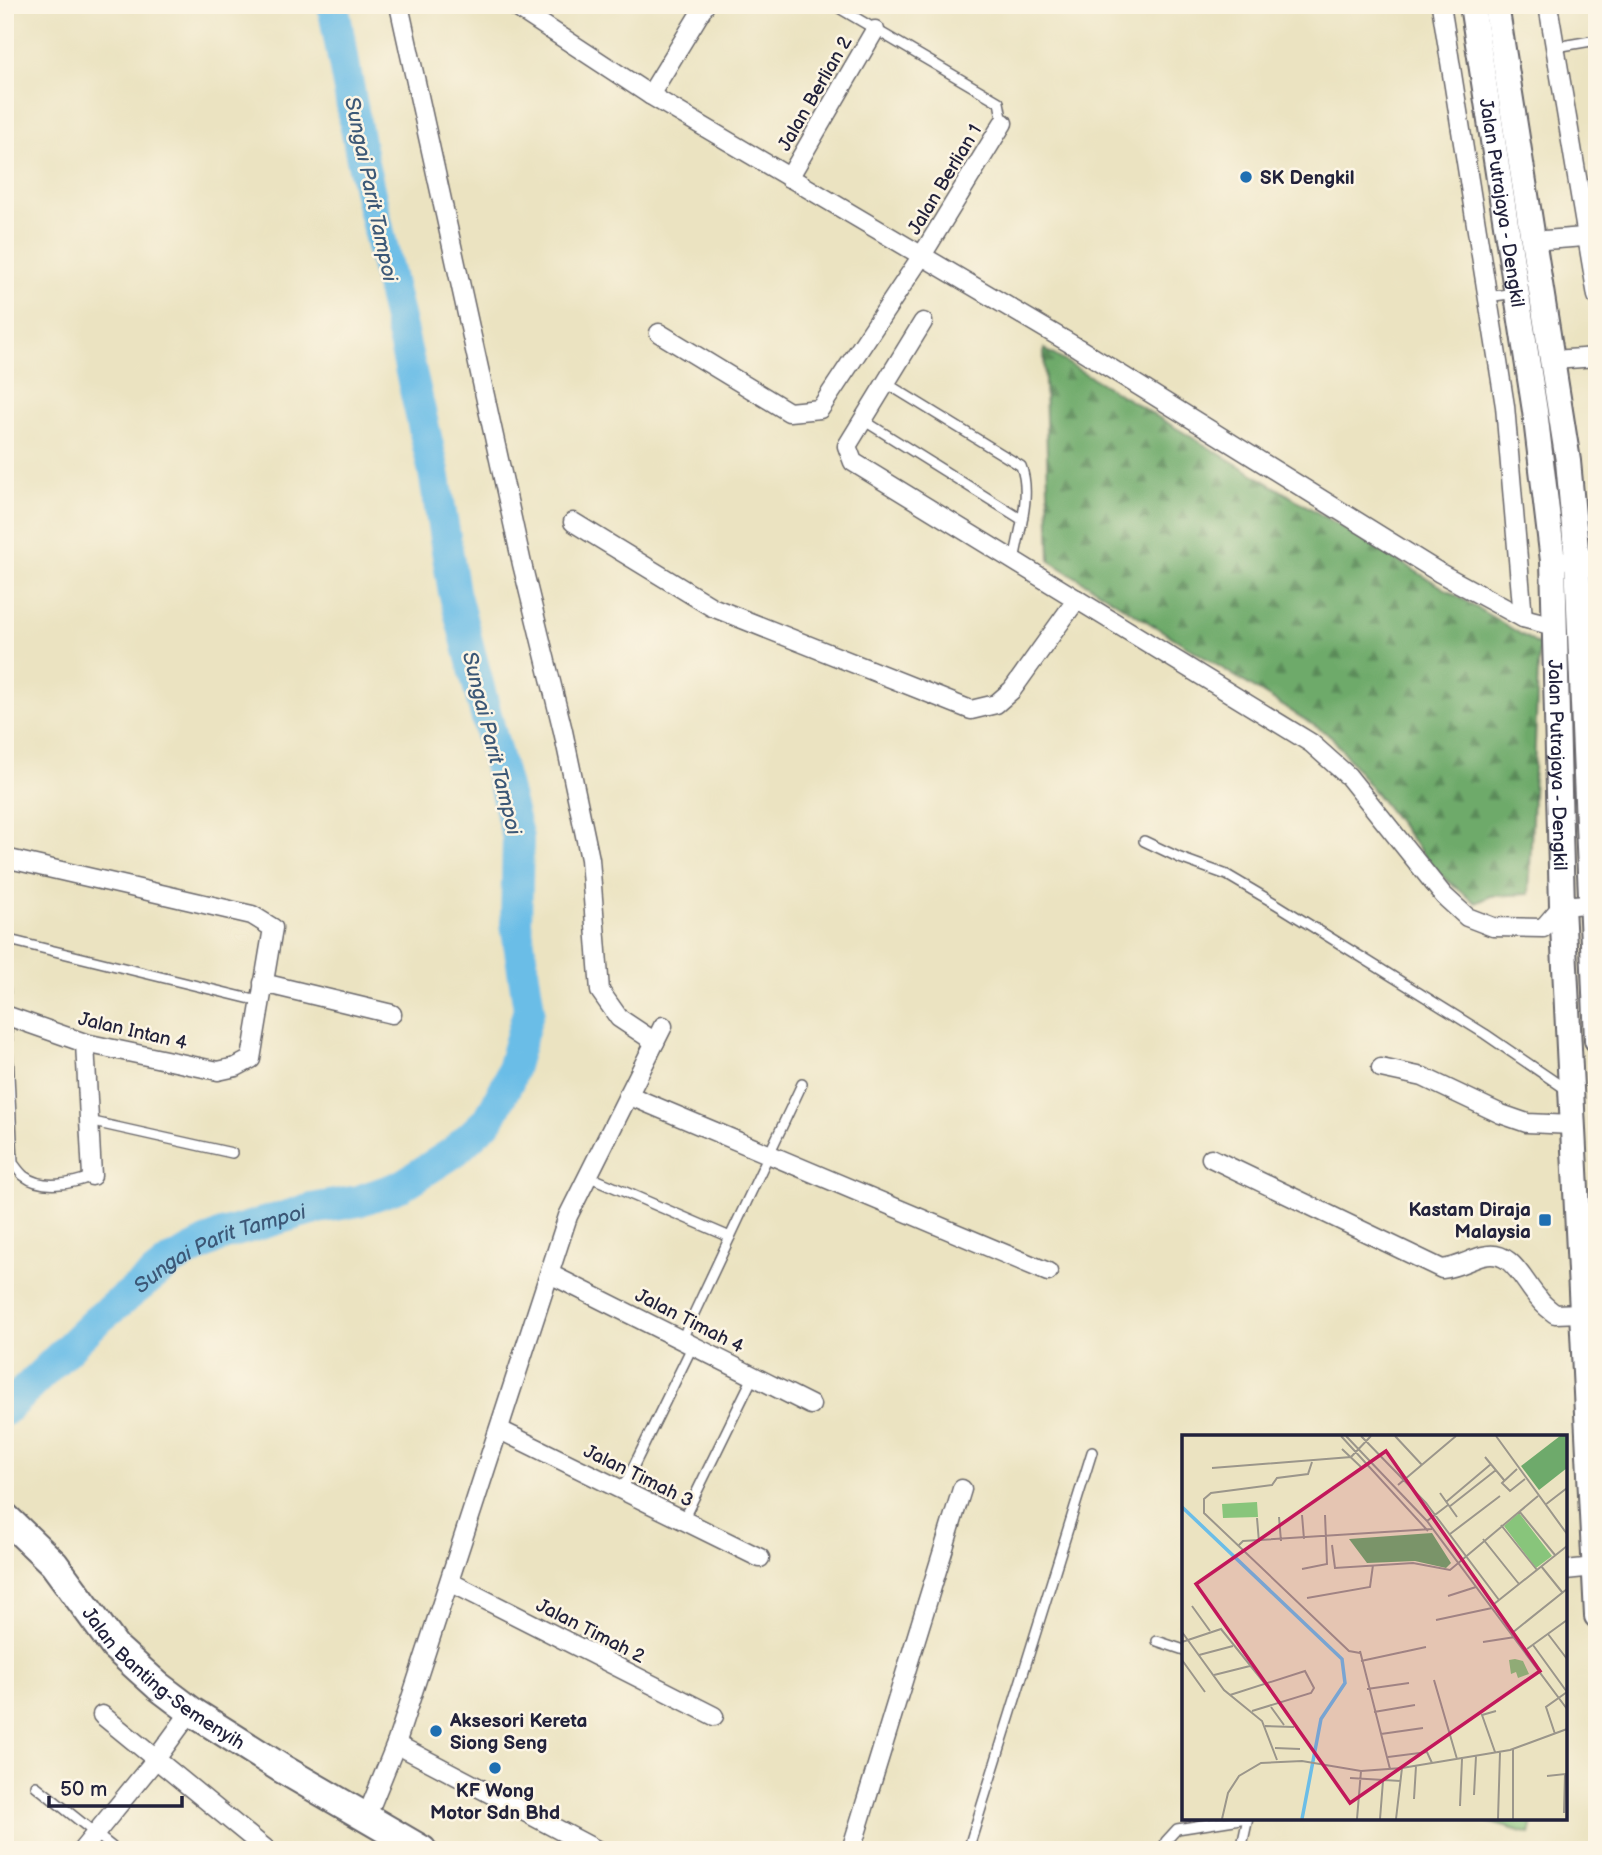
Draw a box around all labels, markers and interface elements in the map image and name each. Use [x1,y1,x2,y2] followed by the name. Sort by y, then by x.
[773,32,858,155] street label: Jalan Berlian 2
[339,95,403,285] water label: Sungai Parit Tampoi
[1474,97,1529,309] street label: Jalan Putrajaya - Dengkil
[903,120,987,239] street label: Jalan Berlian 1
[1260,167,1355,190] place label: SK Dengkil
[1238,169,1254,185] marker: SK Dengkil
[457,649,527,839] water label: Sungai Parit Tampoi
[1543,659,1571,871] street label: Jalan Putrajaya - Dengkil
[76,1008,190,1055] street label: Jalan Intan 4
[129,1199,310,1299] water label: Sungai Parit Tampoi
[1408,1199,1531,1244] place label: Kastam Diraja Malaysia
[1537,1212,1553,1228] marker: Kastam Diraja Malaysia
[631,1284,748,1359] street label: Jalan Timah 4
[1182,1435,1567,1820] inset map
[580,1440,697,1513] street label: Jalan Timah 3
[532,1594,649,1669] street label: Jalan Timah 2
[77,1603,249,1755] street label: Jalan Banting-Semenyih
[449,1710,587,1755] place label: Aksesori Kereta Siong Seng
[428,1723,444,1739] marker: Aksesori Kereta Siong Seng
[487,1760,503,1776] marker: KF Wong Motor Sdn Bhd
[49,1764,182,1808] scale bar
[60,1777,107,1802] text: 50 m
[430,1780,560,1825] place label: KF Wong Motor Sdn Bhd

